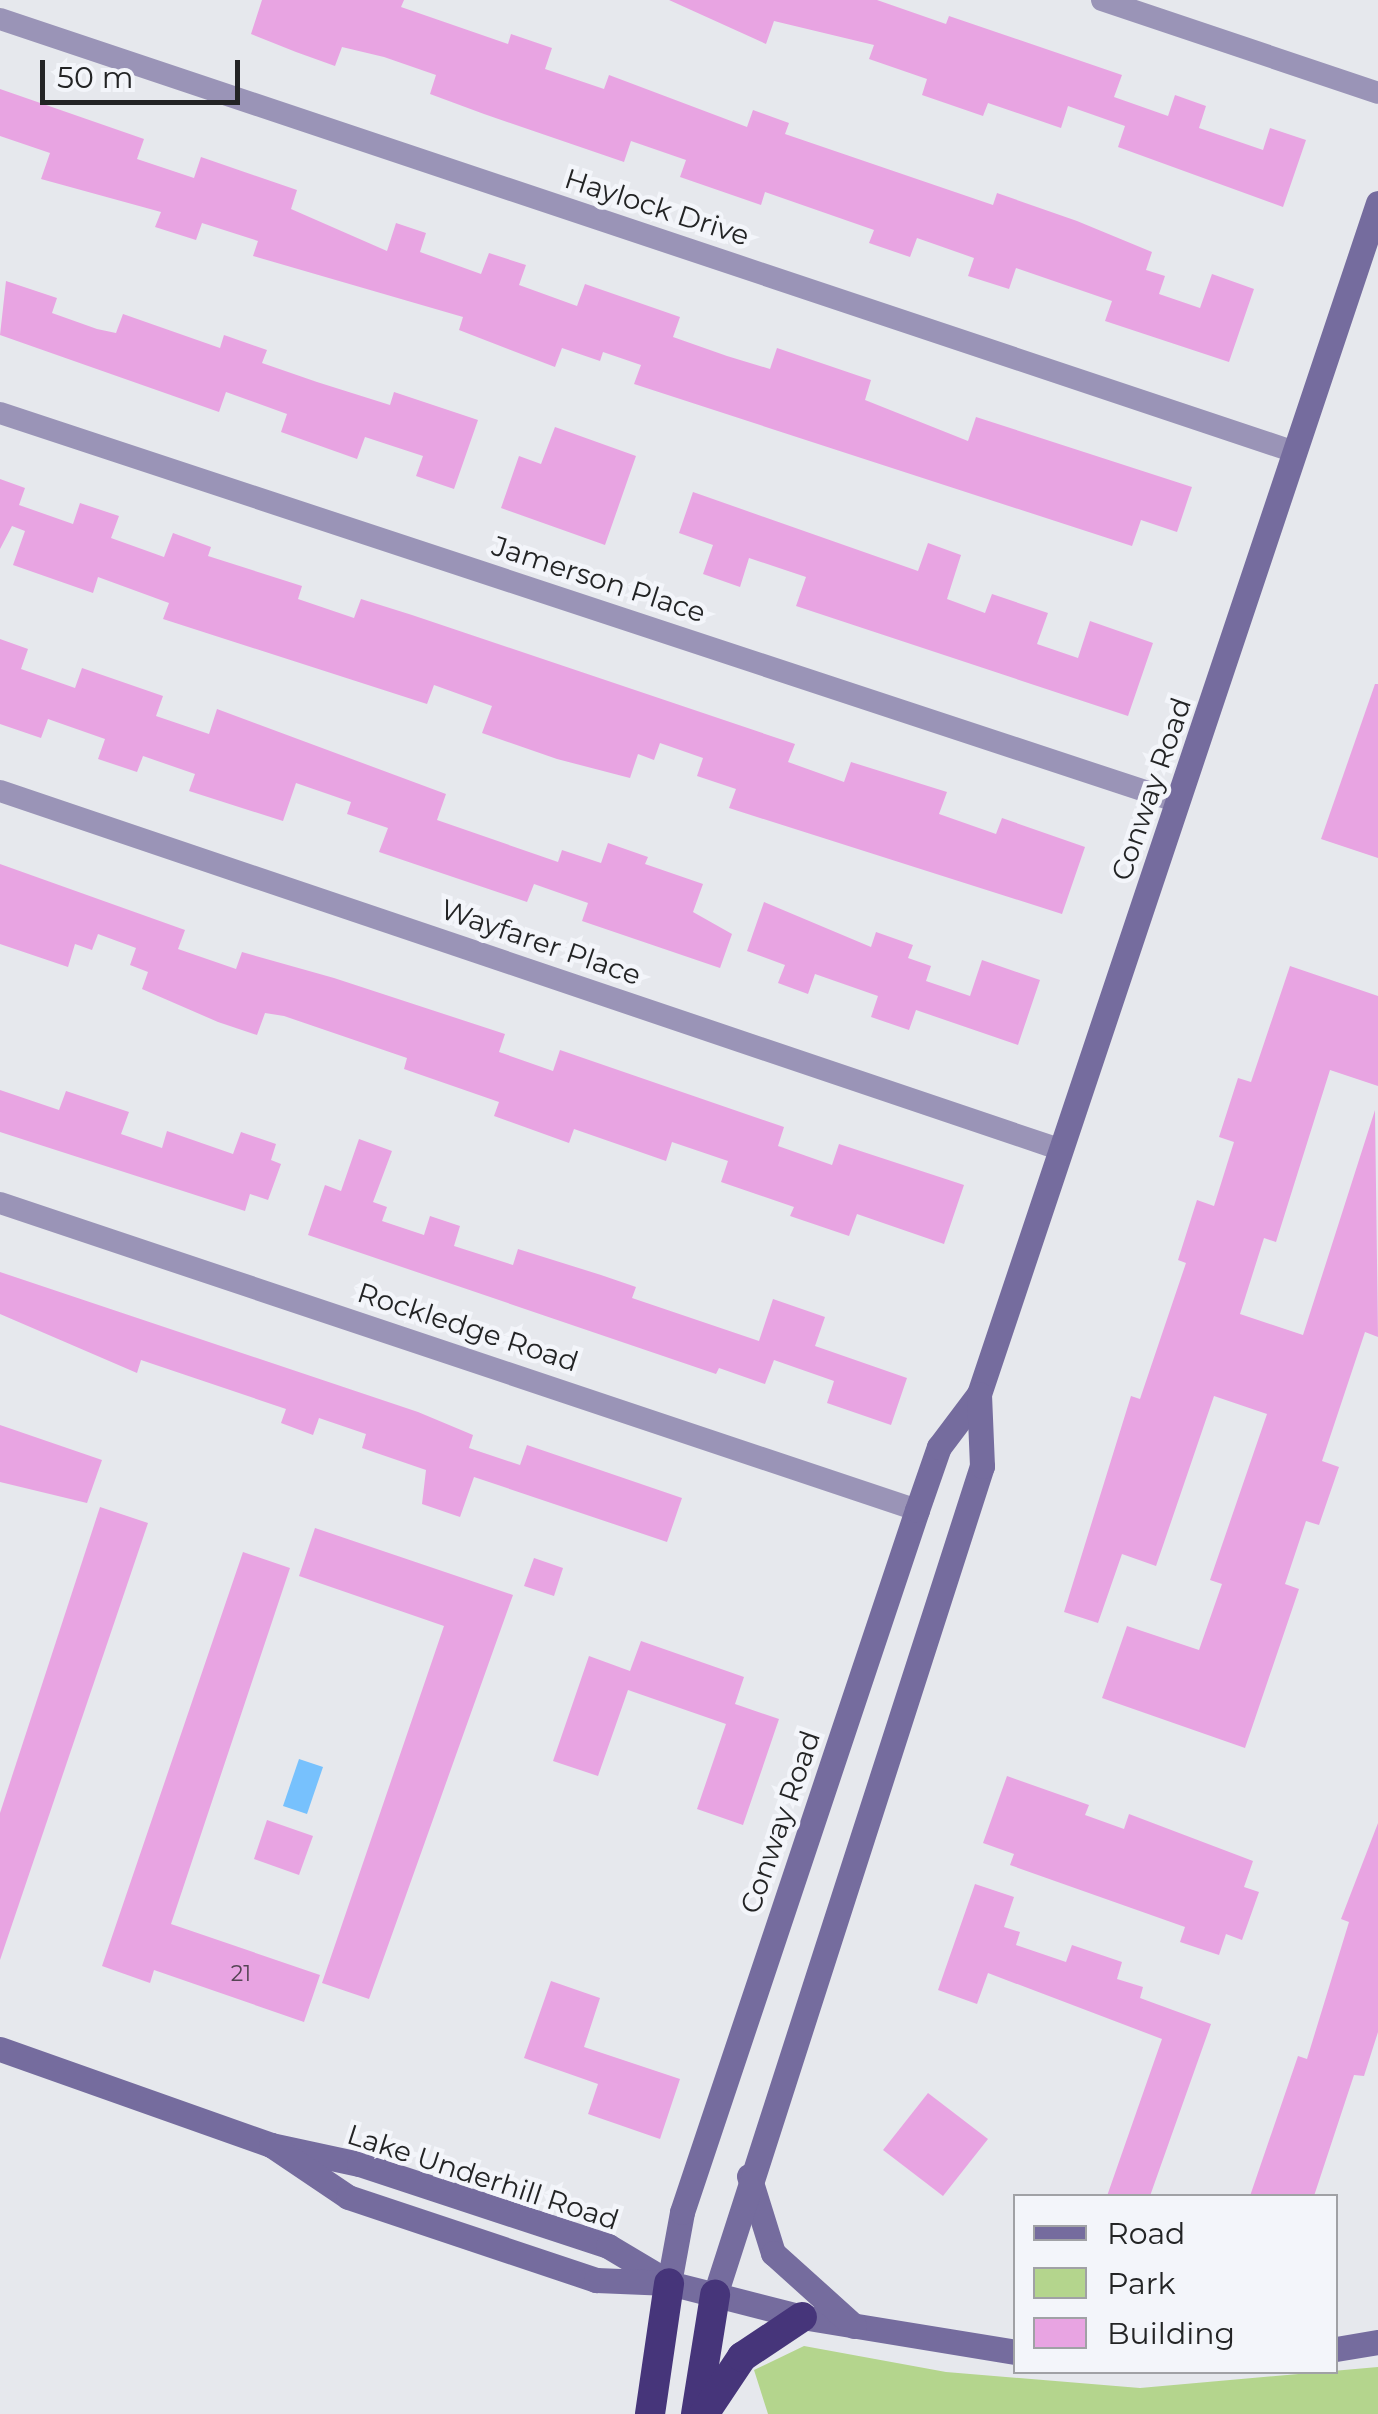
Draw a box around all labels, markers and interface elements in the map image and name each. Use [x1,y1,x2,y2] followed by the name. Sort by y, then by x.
[45,40,245,102] scale bar
[57,59,134,96] text: 50 m
[561,161,753,253] street label: Haylock Drive
[488,529,710,629] street label: Jamerson Place
[1104,693,1198,885] street label: Conway Road
[437,892,645,992] street label: Wayfarer Place
[353,1275,583,1379] street label: Rockledge Road
[733,1726,827,1918] street label: Conway Road
[231,1961,251,1987] house number: 21
[343,2117,623,2237] street label: Lake Underhill Road
[1013,2194,1338,2374] legend
[1107,2215,1185,2252] text: Road
[1107,2265,1176,2302] text: Park
[1107,2315,1235,2352] text: Building

